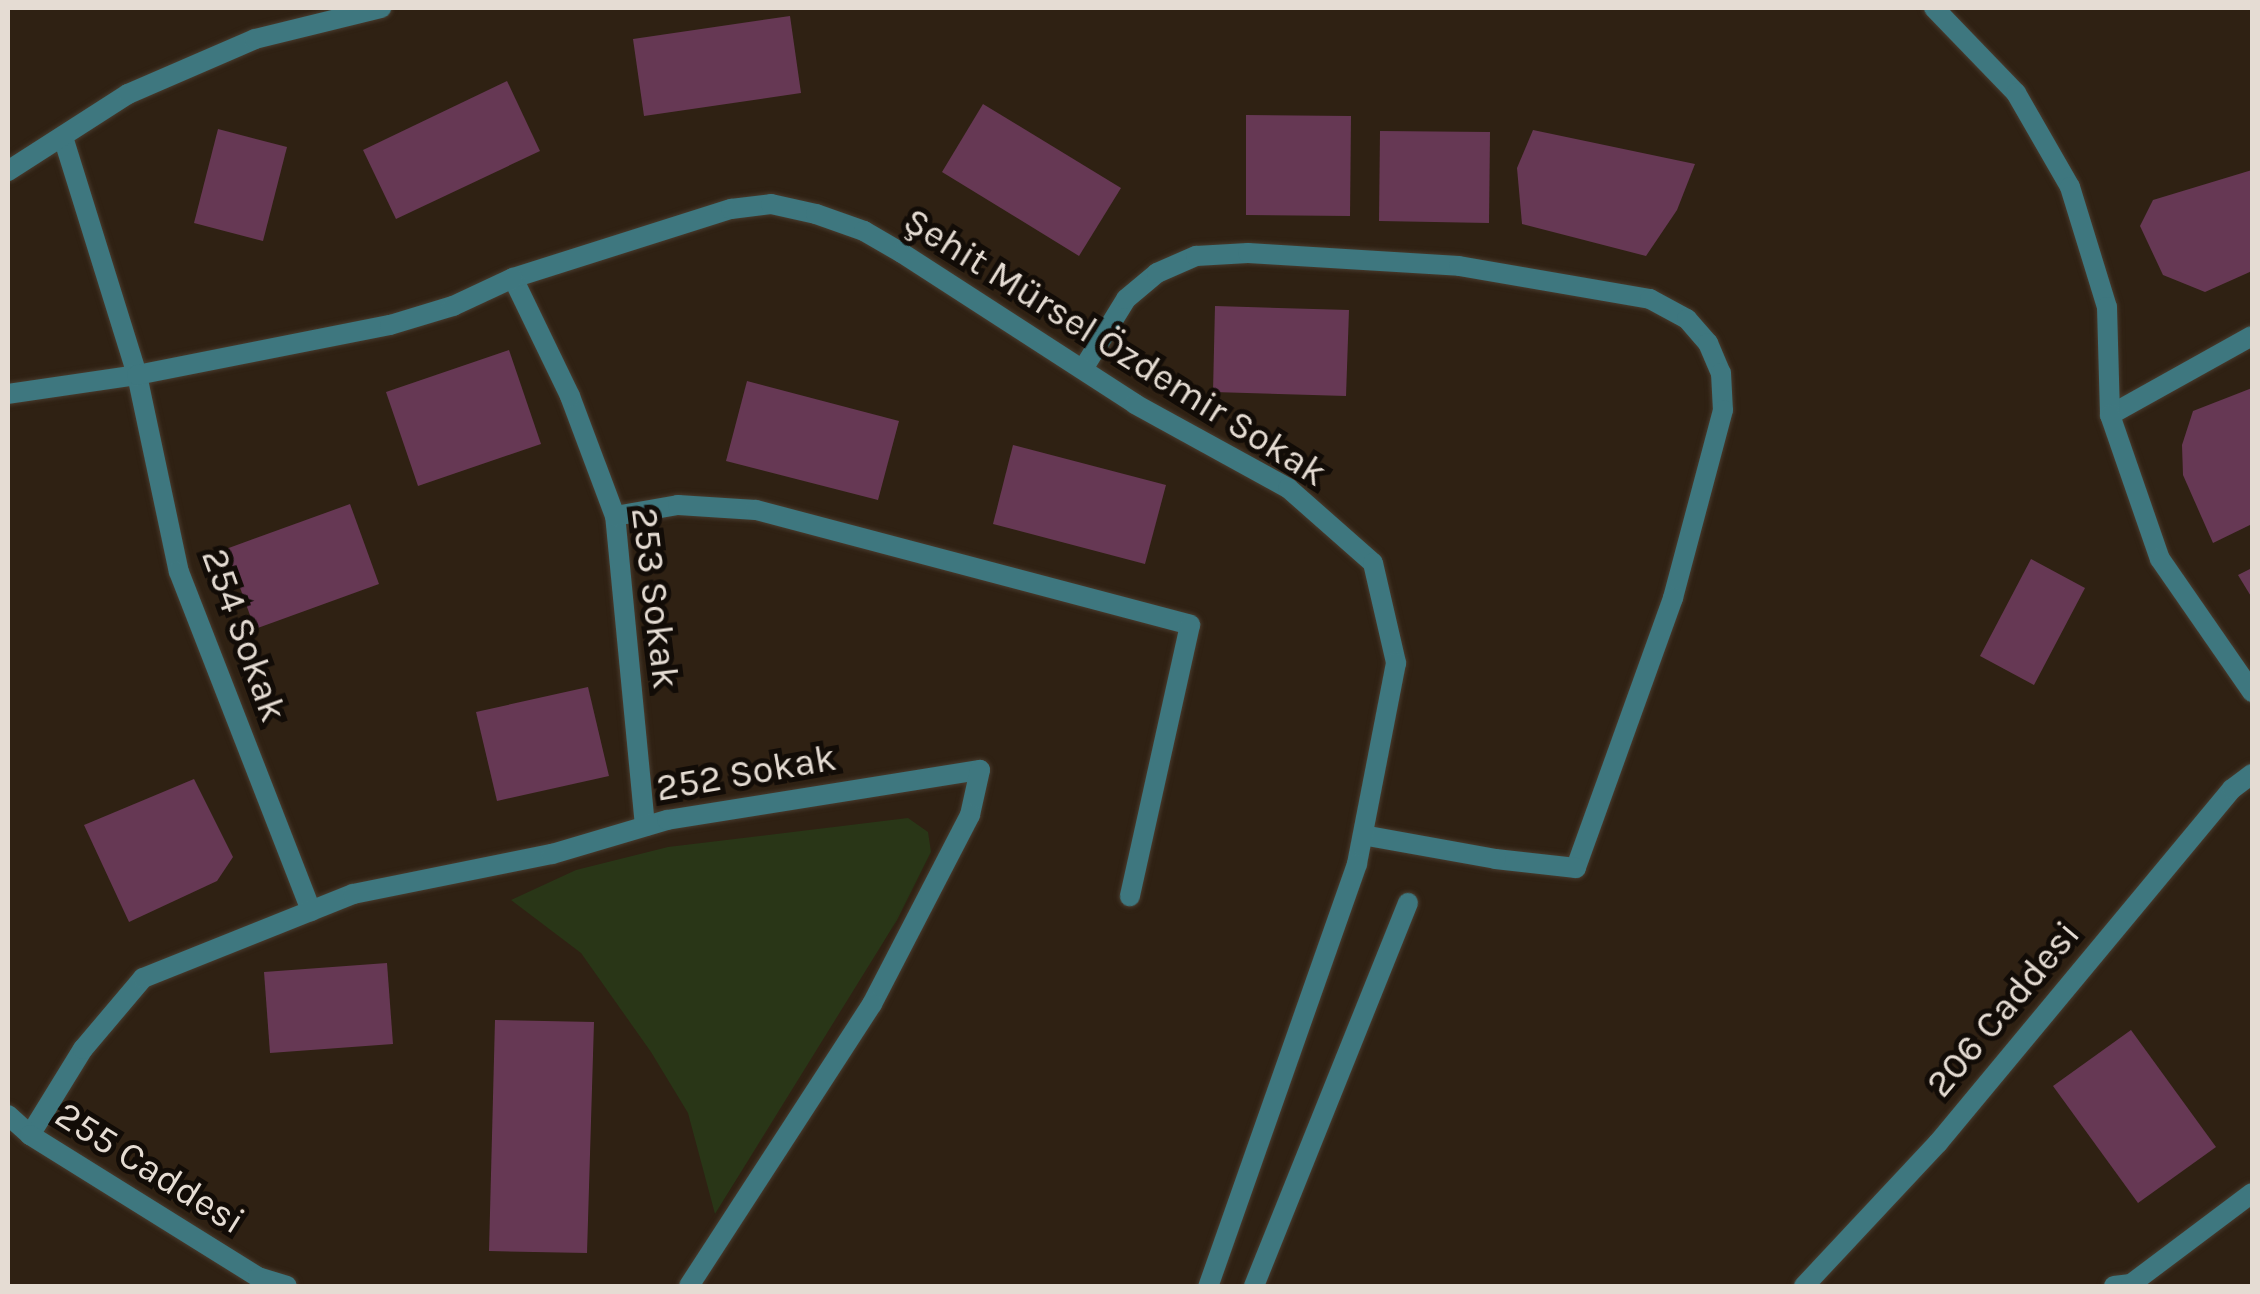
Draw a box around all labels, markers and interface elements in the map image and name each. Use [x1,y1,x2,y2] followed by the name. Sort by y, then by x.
[895,198,1335,496] street label: Şehit Mürsel Özdemir Sokak
[621,505,689,691] street label: 253 Sokak
[192,542,296,728] street label: 254 Sokak
[652,735,840,811] street label: 252 Sokak
[1916,912,2090,1106] street label: 206 Caddesi
[47,1092,253,1244] street label: 255 Caddesi

